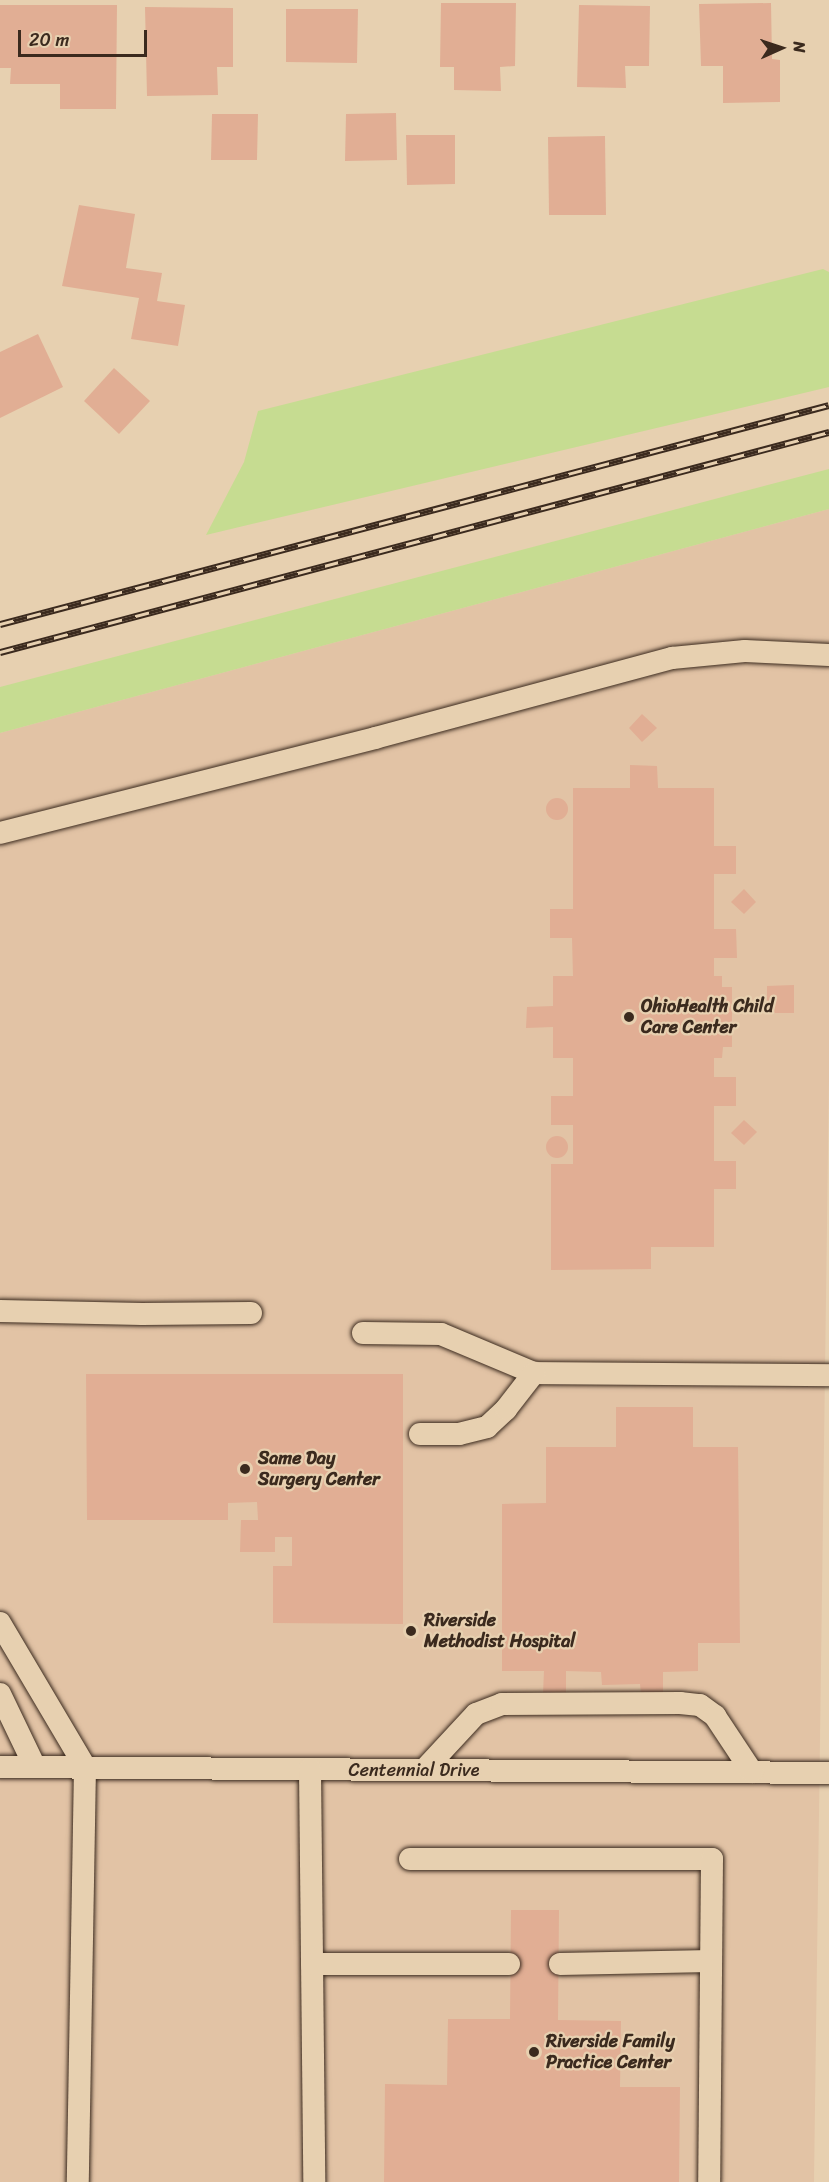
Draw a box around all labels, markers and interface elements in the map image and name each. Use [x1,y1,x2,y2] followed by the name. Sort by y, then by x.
[21,18,150,56] scale bar
[751,18,811,78] north arrow
[29,24,69,56] text: 20 m
[785,41,814,53] text: N
[641,996,773,1038] place label: OhioHealth Child Care Center
[622,1010,636,1024] marker: OhioHealth Child Care Center
[258,1448,381,1490] place label: Same Day Surgery Center
[236,1460,254,1478] marker: Same Day Surgery Center
[424,1610,576,1652] place label: Riverside Methodist Hospital
[402,1622,420,1640] marker: Riverside Methodist Hospital
[348,1759,480,1781] street label: Centennial Drive
[546,2031,675,2074] place label: Riverside Family Practice Center
[527,2045,541,2059] marker: Riverside Family Practice Center

